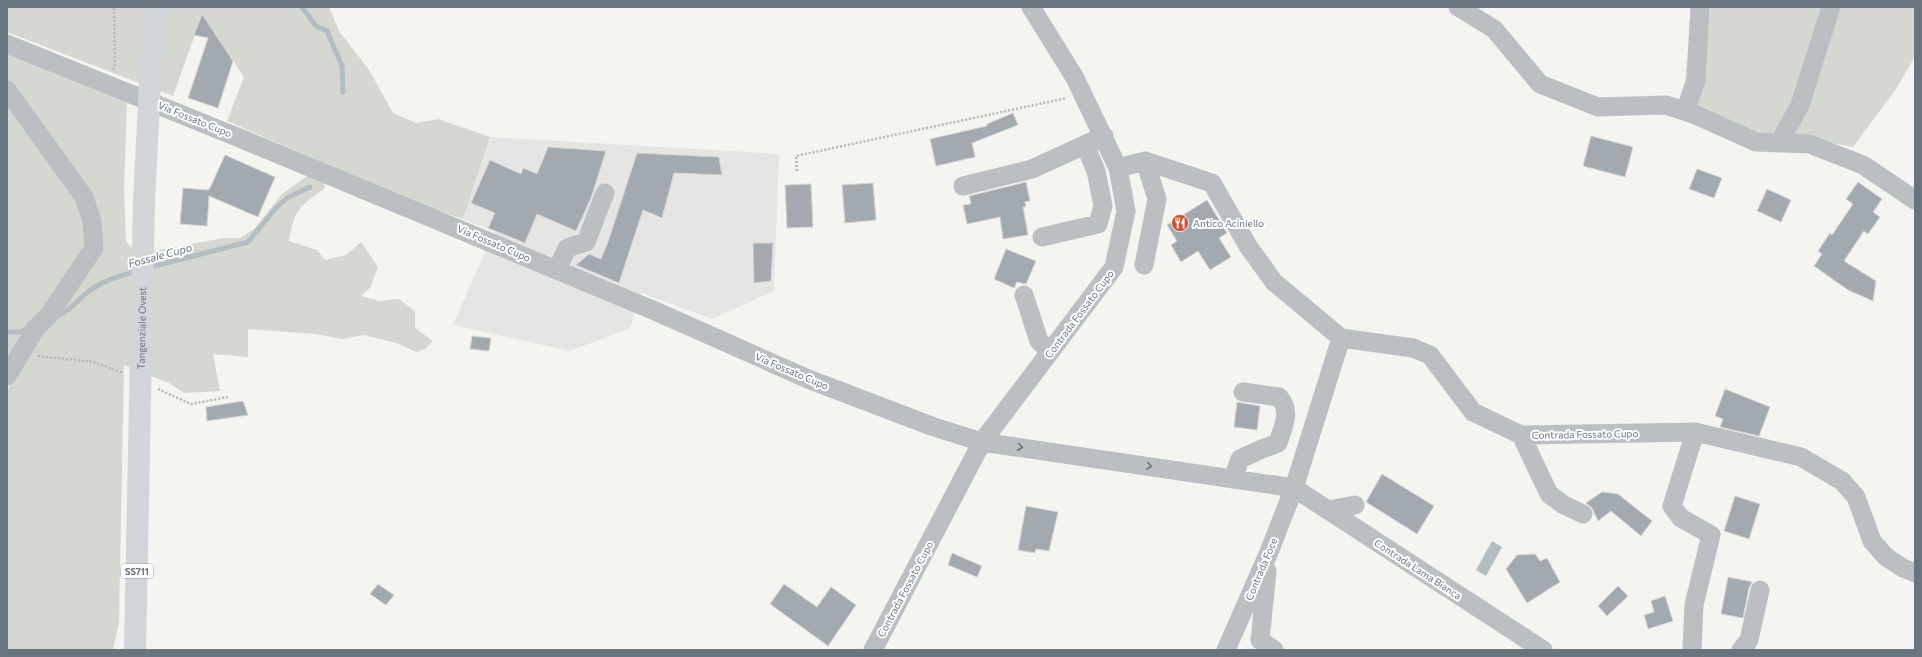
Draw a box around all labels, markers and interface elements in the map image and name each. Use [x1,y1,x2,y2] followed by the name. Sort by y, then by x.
[156,99,234,139] street label: Via Fossato Cupo
[1170,213,1190,233] restaurant icon: Antico Aciniello
[1193,217,1264,229] place label: Antico Aciniello
[456,222,533,264] street label: Via Fossato Cupo
[127,240,194,270] water label: Fossale Cupo
[1042,268,1116,360] street label: Contrada Fossato Cupo
[135,287,148,369] street label: Tangenziale Ovest
[754,350,831,392] street label: Via Fossato Cupo
[1532,427,1638,441] street label: Contrada Fossato Cupo
[1017,442,1023,451] one-way arrow
[1146,461,1152,470] one-way arrow
[1243,536,1279,602] street label: Contrada Foce
[1372,536,1464,602] street label: Contrada Lama Bianca
[875,539,935,639] street label: Contrada Fossato Cupo
[121,564,153,578] road number: SS711

